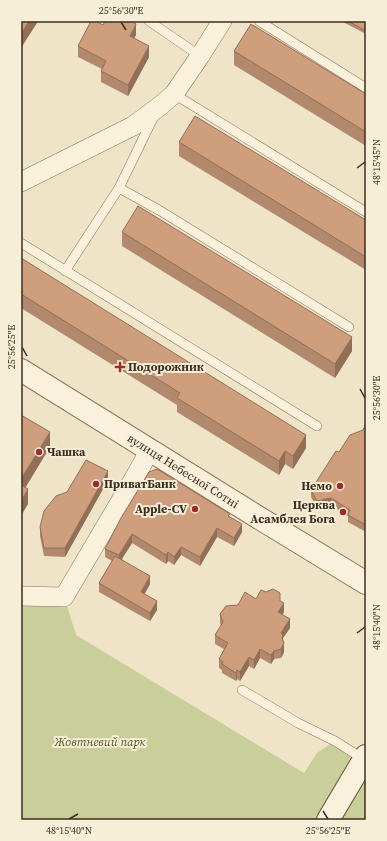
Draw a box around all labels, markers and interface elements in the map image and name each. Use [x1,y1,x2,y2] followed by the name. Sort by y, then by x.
[99,4,143,17] text: 25°56'30"E
[370,139,383,185] text: 48°15'45"N
[5,325,18,369] text: 25°56'25"E
[128,359,204,375] place label: Подорожник
[115,362,125,372] marker: Подорожник
[370,376,383,420] text: 25°56'30"E
[124,430,242,512] street label: вулиця Небесної Сотні
[47,444,86,460] place label: Чашка
[34,447,44,457] marker: Чашка
[104,476,176,492] place label: ПриватБанк
[301,478,332,494] place label: Немо
[91,479,101,489] marker: ПриватБанк
[335,481,345,491] marker: Немо
[250,497,336,527] place label: Церква Асамблея Бога
[135,501,187,517] place label: Apple-CV
[190,504,200,514] marker: Apple-CV
[338,507,348,517] marker: Церква Асамблея Бога
[370,604,383,650] text: 48°15'40"N
[54,734,146,750] park label: Жовтневий парк
[46,824,92,837] text: 48°15'40"N
[306,824,350,837] text: 25°56'25"E

